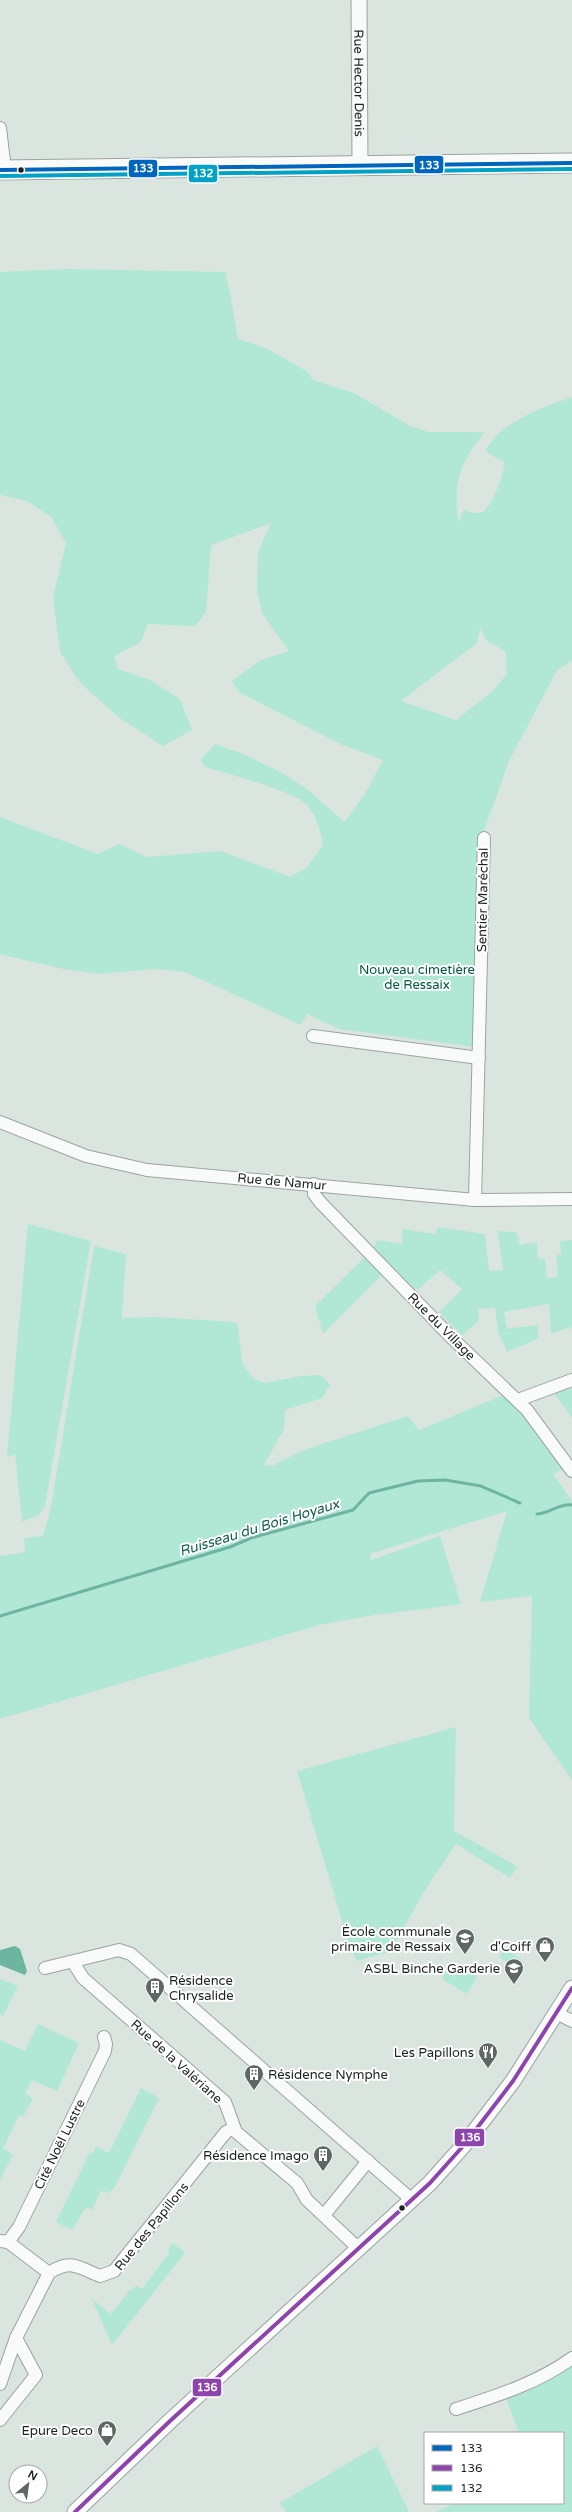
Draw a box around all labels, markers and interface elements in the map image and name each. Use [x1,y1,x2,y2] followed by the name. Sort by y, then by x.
[350,29,367,137] street label: Rue Hector Denis
[414,155,444,174] line badge: 133
[128,159,158,178] line badge: 133
[419,159,439,172] text: 133
[133,162,153,175] text: 133
[188,164,218,183] line badge: 132
[16,165,26,175] unlabelled marker
[193,167,213,180] text: 132
[474,848,492,952] street label: Sentier Maréchal
[359,962,475,993] park label: Nouveau cimetière de Ressaix
[237,1170,327,1194] street label: Rue de Namur
[404,1290,478,1364] street label: Rue du Village
[177,1495,342,1560] water label: Ruisseau du Bois Hoyaux
[331,1924,451,1955] place label: École communale primaire de Ressaix
[454,1927,476,1955] school or university icon: École communale primaire de Ressaix
[534,1935,556,1963] shop icon: d'Coiff
[490,1939,532,1955] place label: d'Coiff
[503,1957,525,1985] school or university icon: ASBL Binche Garderie
[364,1961,500,1977] place label: ASBL Binche Garderie
[169,1973,234,2004] place label: Résidence Chrysalide
[144,1976,166,2004] building icon: Résidence Chrysalide
[127,2016,225,2107] street label: Rue de la Valériane
[477,2041,499,2069] restaurant icon: Les Papillons
[394,2045,474,2061] place label: Les Papillons
[243,2063,265,2091] building icon: Résidence Nymphe
[268,2067,388,2083] place label: Résidence Nymphe
[31,2097,89,2192] street label: Cité Noël Lustre
[454,2128,485,2147] line badge: 136
[460,2131,480,2144] text: 136
[312,2144,334,2172] building icon: Résidence Imago
[203,2148,309,2164] place label: Résidence Imago
[111,2179,192,2274] street label: Rue des Papillons
[397,2203,407,2213] unlabelled marker
[192,2378,222,2397] line badge: 136
[197,2381,217,2394] text: 136
[96,2419,118,2447] shop icon: Epure Deco
[21,2423,93,2439] place label: Epure Deco
[424,2432,564,2504] legend
[460,2441,483,2455] text: 133
[460,2461,483,2475] text: 136
[8,2464,48,2504] north arrow
[26,2468,40,2484] text: N
[460,2481,483,2495] text: 132

